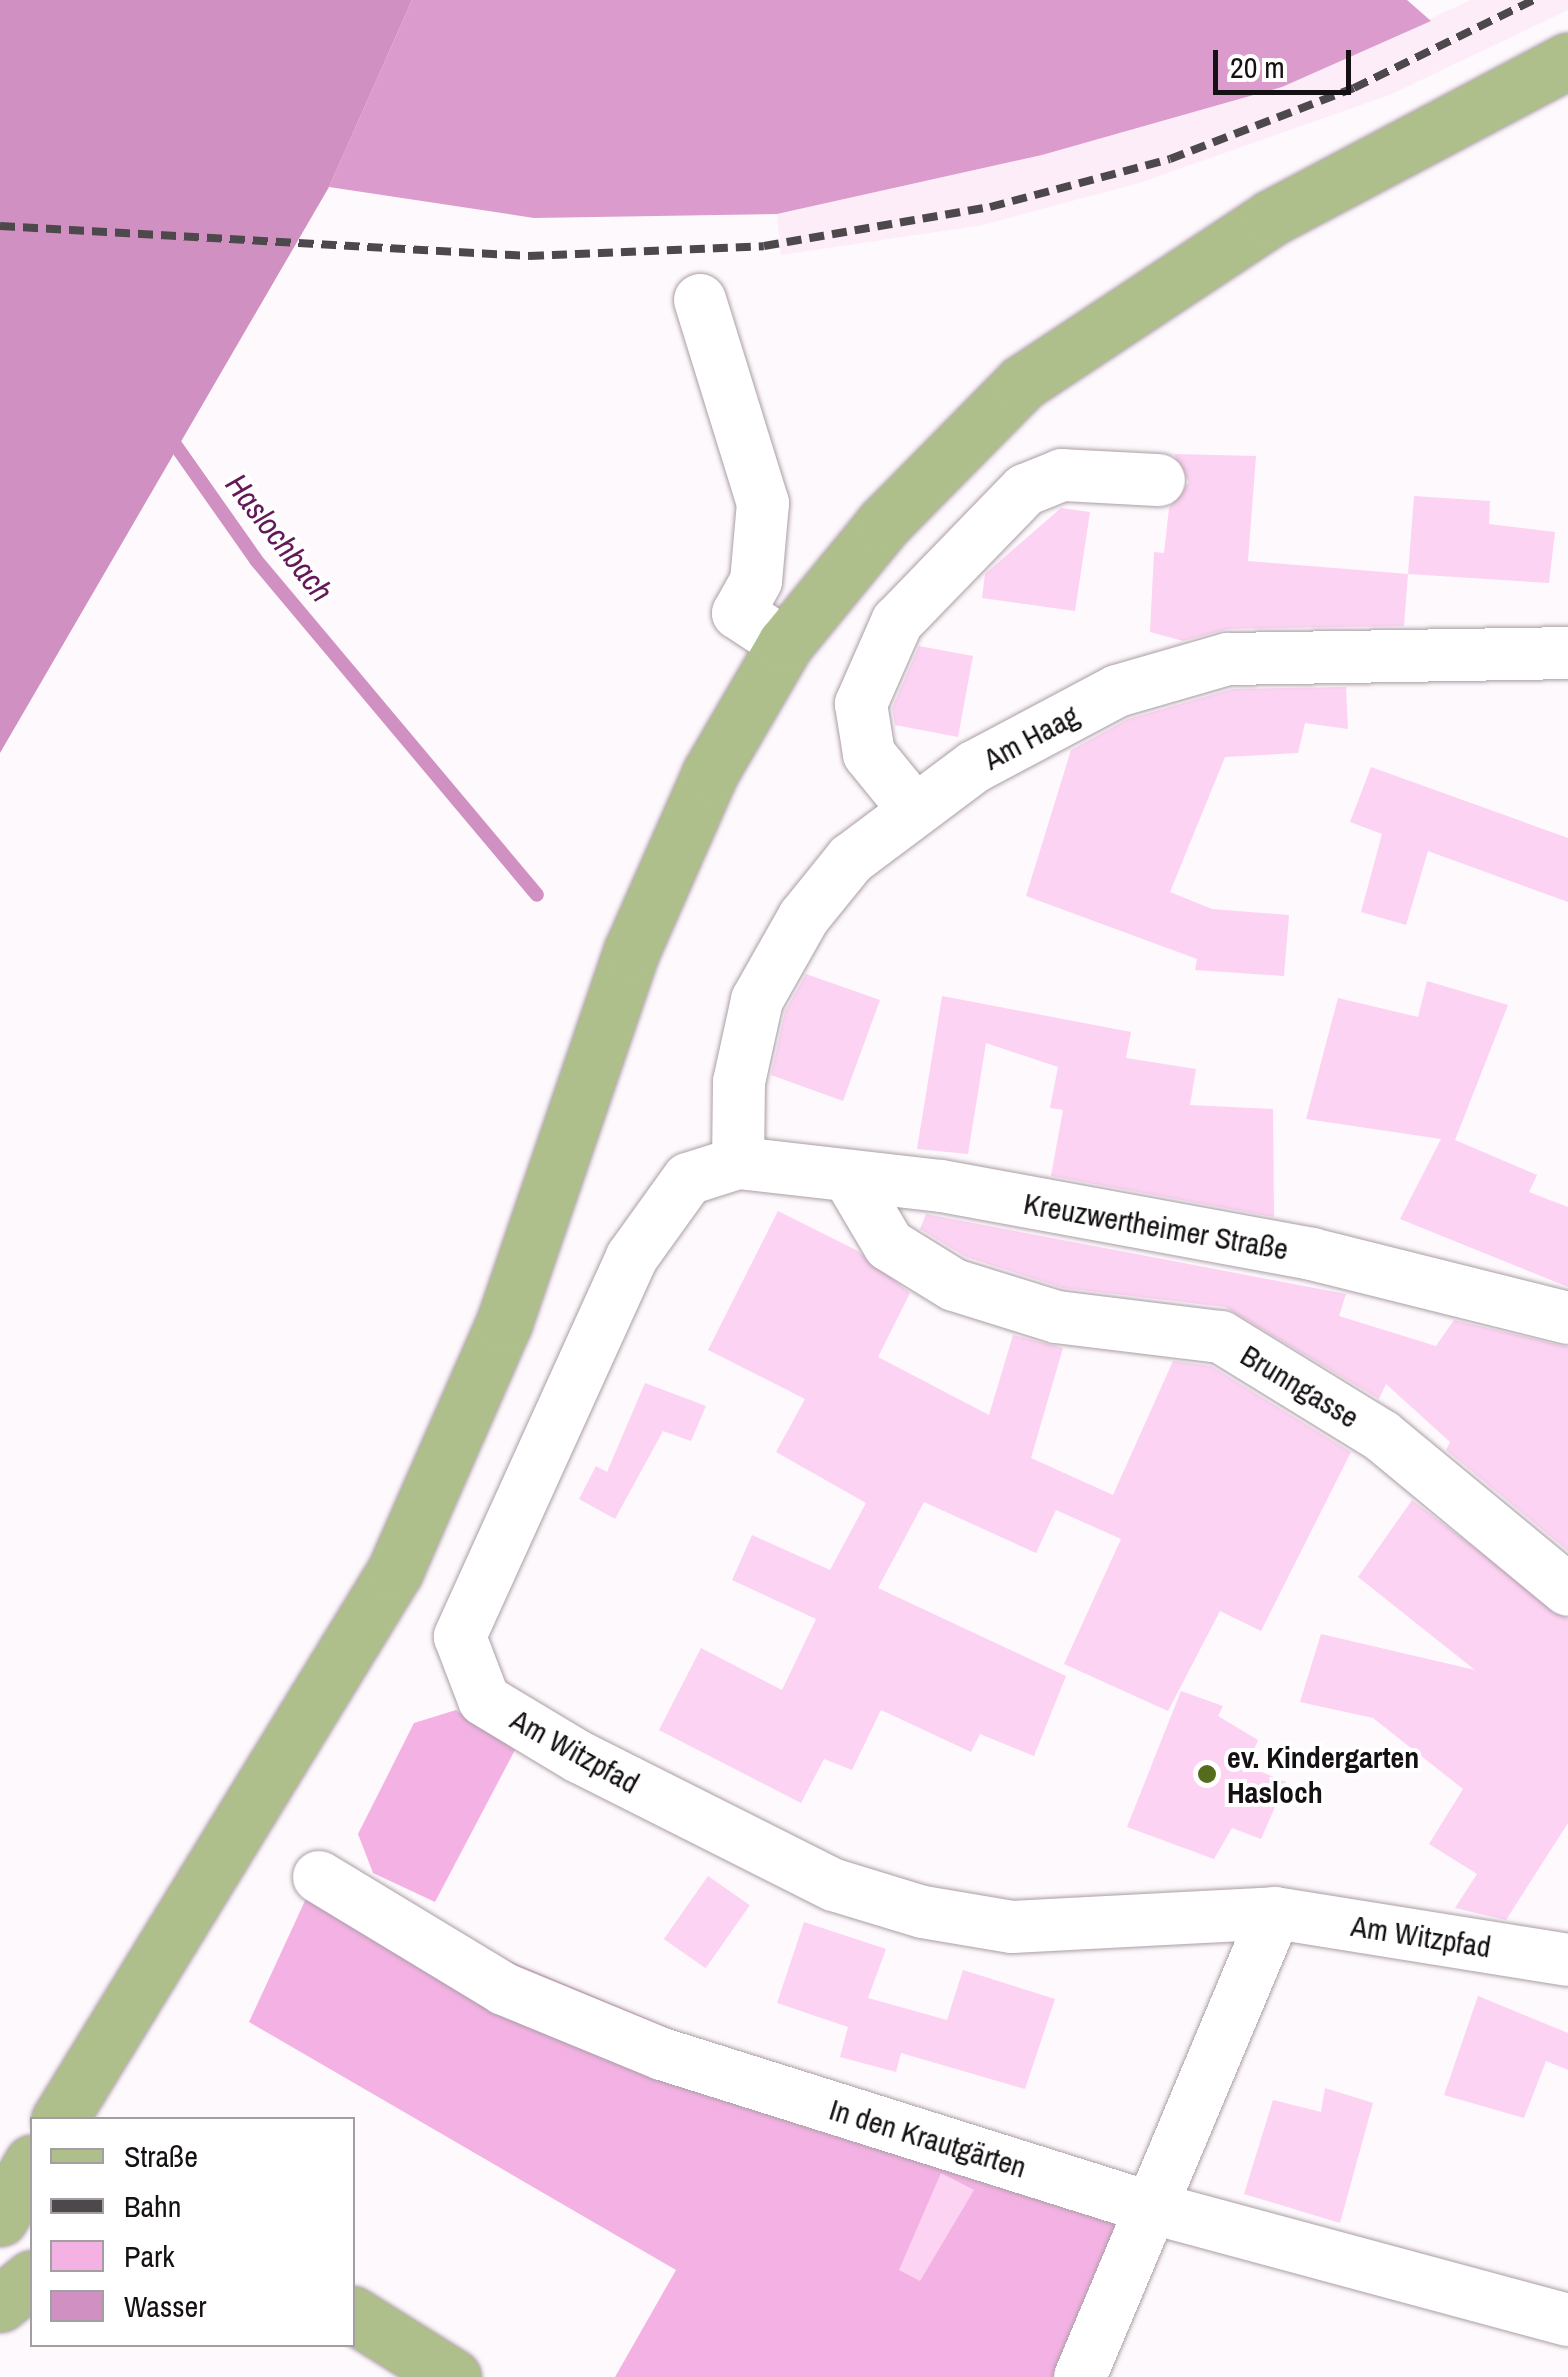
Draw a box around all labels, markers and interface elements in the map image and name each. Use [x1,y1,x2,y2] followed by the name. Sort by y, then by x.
[1218,30,1356,92] scale bar
[1230,47,1285,87] text: 20 m
[217,466,341,610] water label: Haslochbach
[977,697,1085,777] street label: Am Haag
[1021,1185,1291,1267] street label: Kreuzwertheimer Straße
[1234,1337,1366,1435] street label: Brunngasse
[505,1701,645,1801] street label: Am Witzpfad
[1227,1739,1419,1810] place label: ev. Kindergarten Hasloch
[1196,1763,1218,1785] marker: ev. Kindergarten Hasloch
[1349,1907,1493,1965] street label: Am Witzpfad
[825,2091,1031,2185] street label: In den Krautgärten
[30,2117,355,2347] legend
[124,2136,198,2176] text: Straße
[124,2186,181,2226] text: Bahn
[124,2236,175,2276] text: Park
[124,2286,206,2326] text: Wasser

